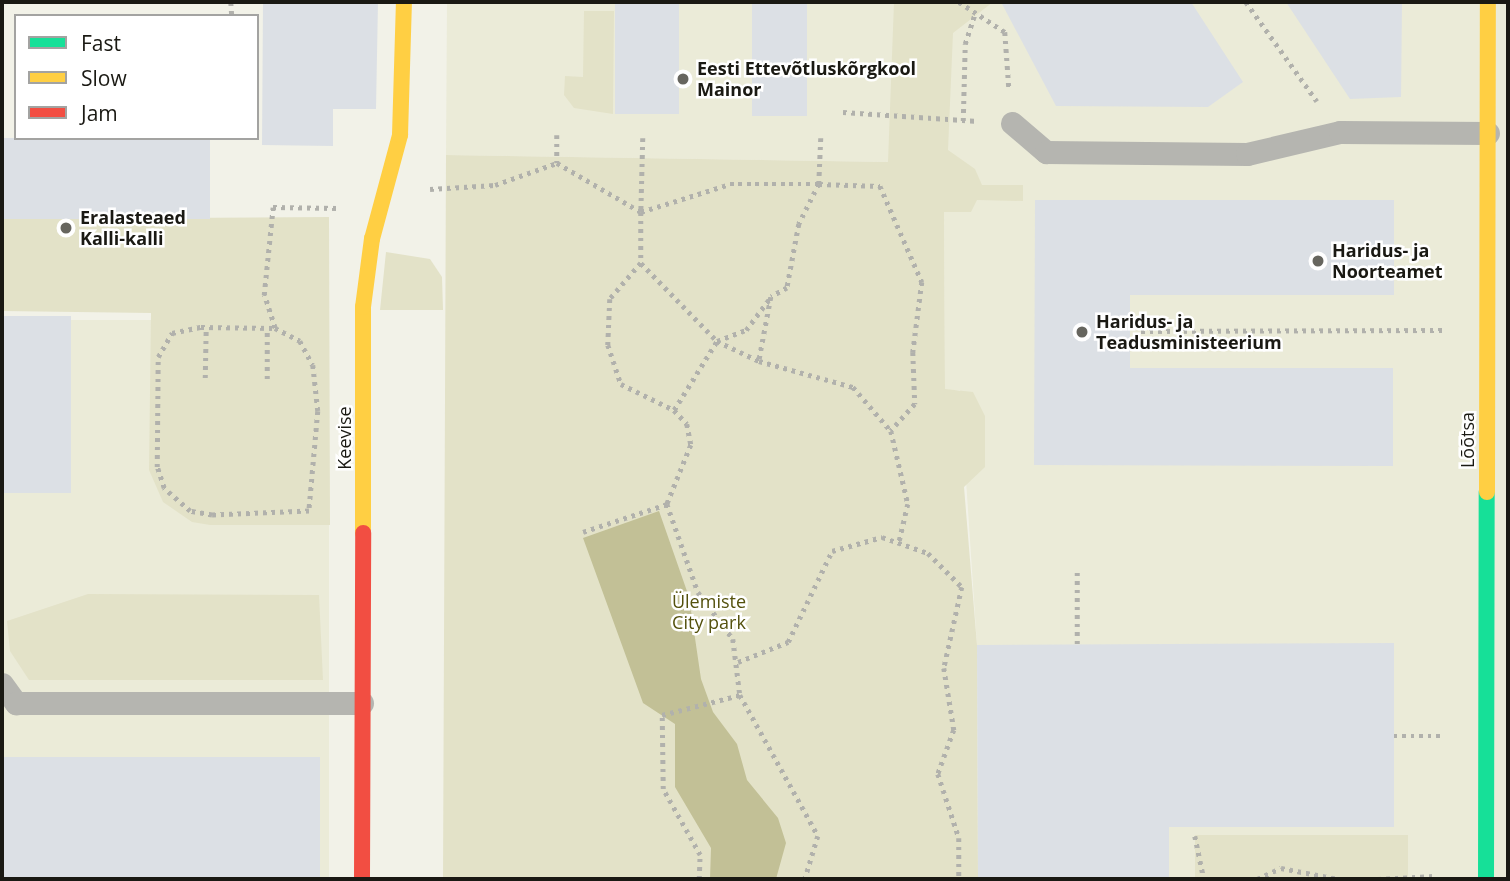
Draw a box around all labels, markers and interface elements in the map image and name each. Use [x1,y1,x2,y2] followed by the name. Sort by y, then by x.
[14,14,259,140] legend
[81,29,121,57] text: Fast
[697,58,916,100] place label: Eesti Ettevõtluskõrgkool Mainor
[81,64,127,92] text: Slow
[675,71,691,87] marker: Eesti Ettevõtluskõrgkool Mainor
[81,99,118,127] text: Jam
[80,207,186,249] place label: Eralasteaed Kalli-kalli
[58,220,74,236] marker: Eralasteaed Kalli-kalli
[1332,240,1443,282] place label: Haridus- ja Noorteamet
[1310,253,1326,269] marker: Haridus- ja Noorteamet
[1096,311,1282,354] place label: Haridus- ja Teadusministeerium
[1074,324,1090,340] marker: Haridus- ja Teadusministeerium
[333,406,355,470] street label: Keevise
[1456,412,1478,468] street label: Lõõtsa
[672,591,746,634] park label: Ülemiste City park

